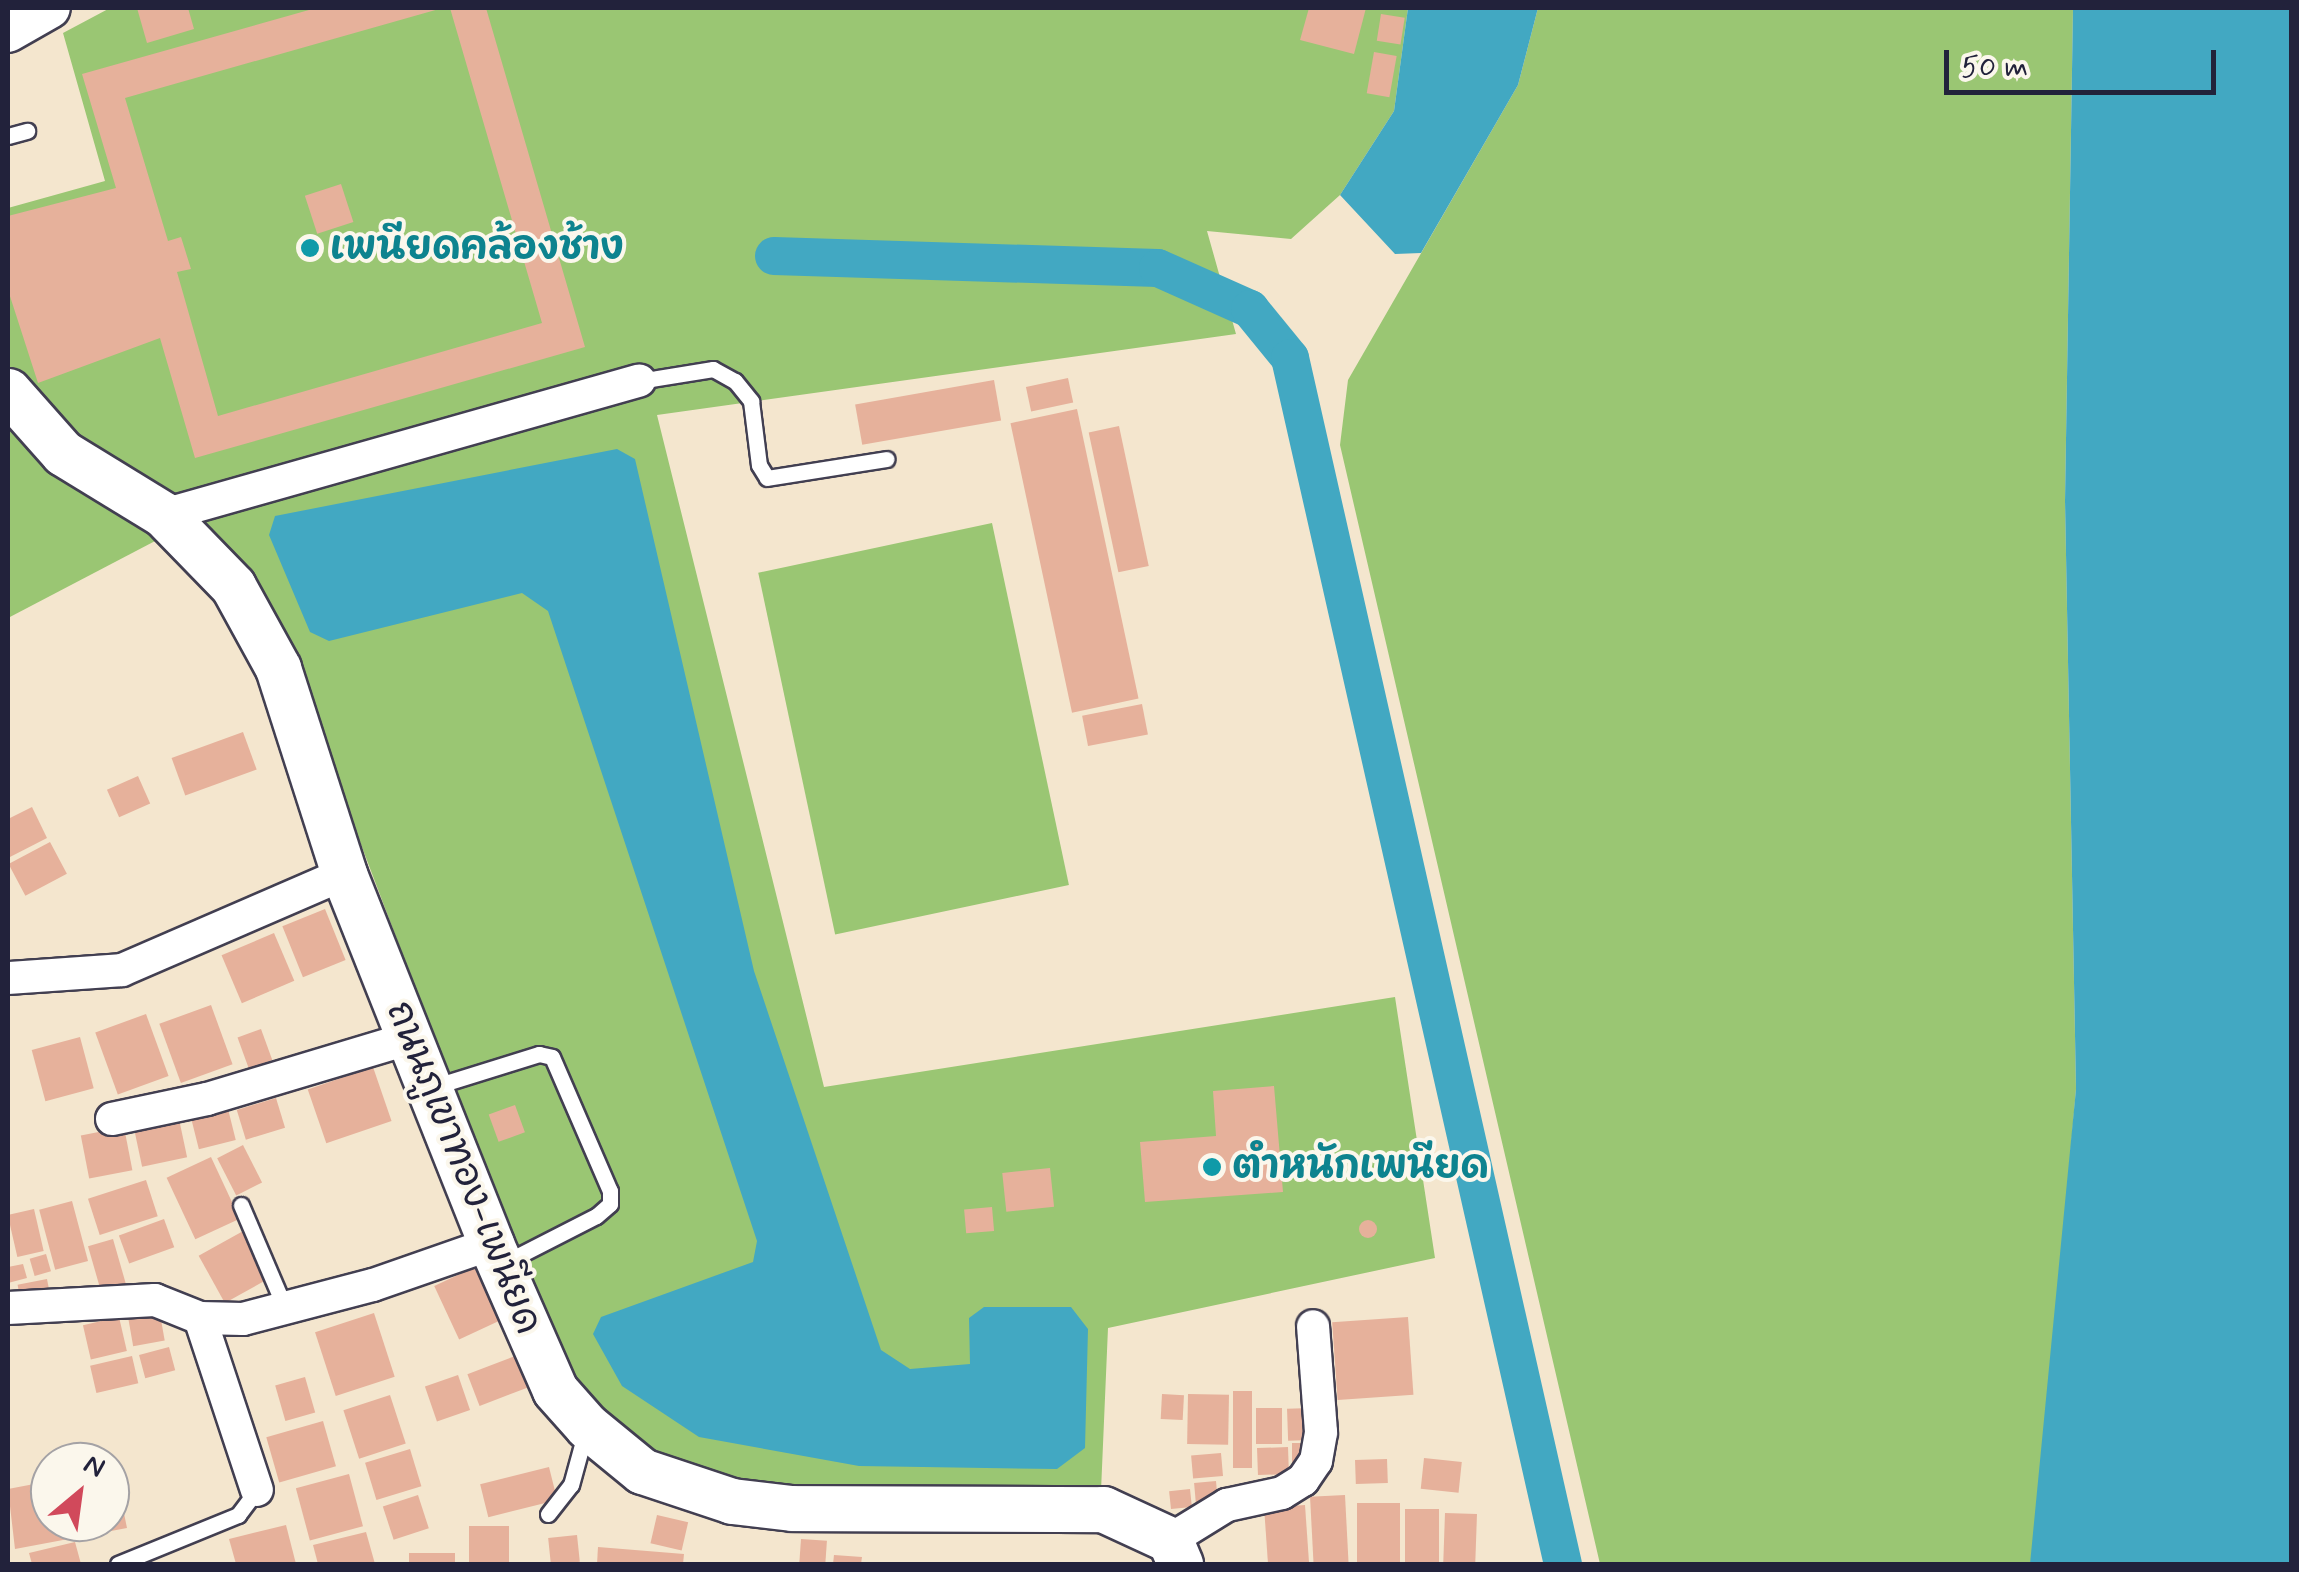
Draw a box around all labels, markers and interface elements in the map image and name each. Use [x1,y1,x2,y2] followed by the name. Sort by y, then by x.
[1949,30,2222,92] scale bar
[1961,48,2028,87] text: 50 m
[330,225,624,271] place label: เพนียดคล้องช้าง
[299,237,321,259] marker: เพนียดคล้องช้าง
[375,995,551,1341] street label: ถนนภูเขาทอง-เพนียด
[1232,1144,1489,1190] place label: ตำหนักเพนียด
[1201,1156,1223,1178] marker: ตำหนักเพนียด
[30,1442,130,1542] north arrow
[77,1446,111,1488] text: N

